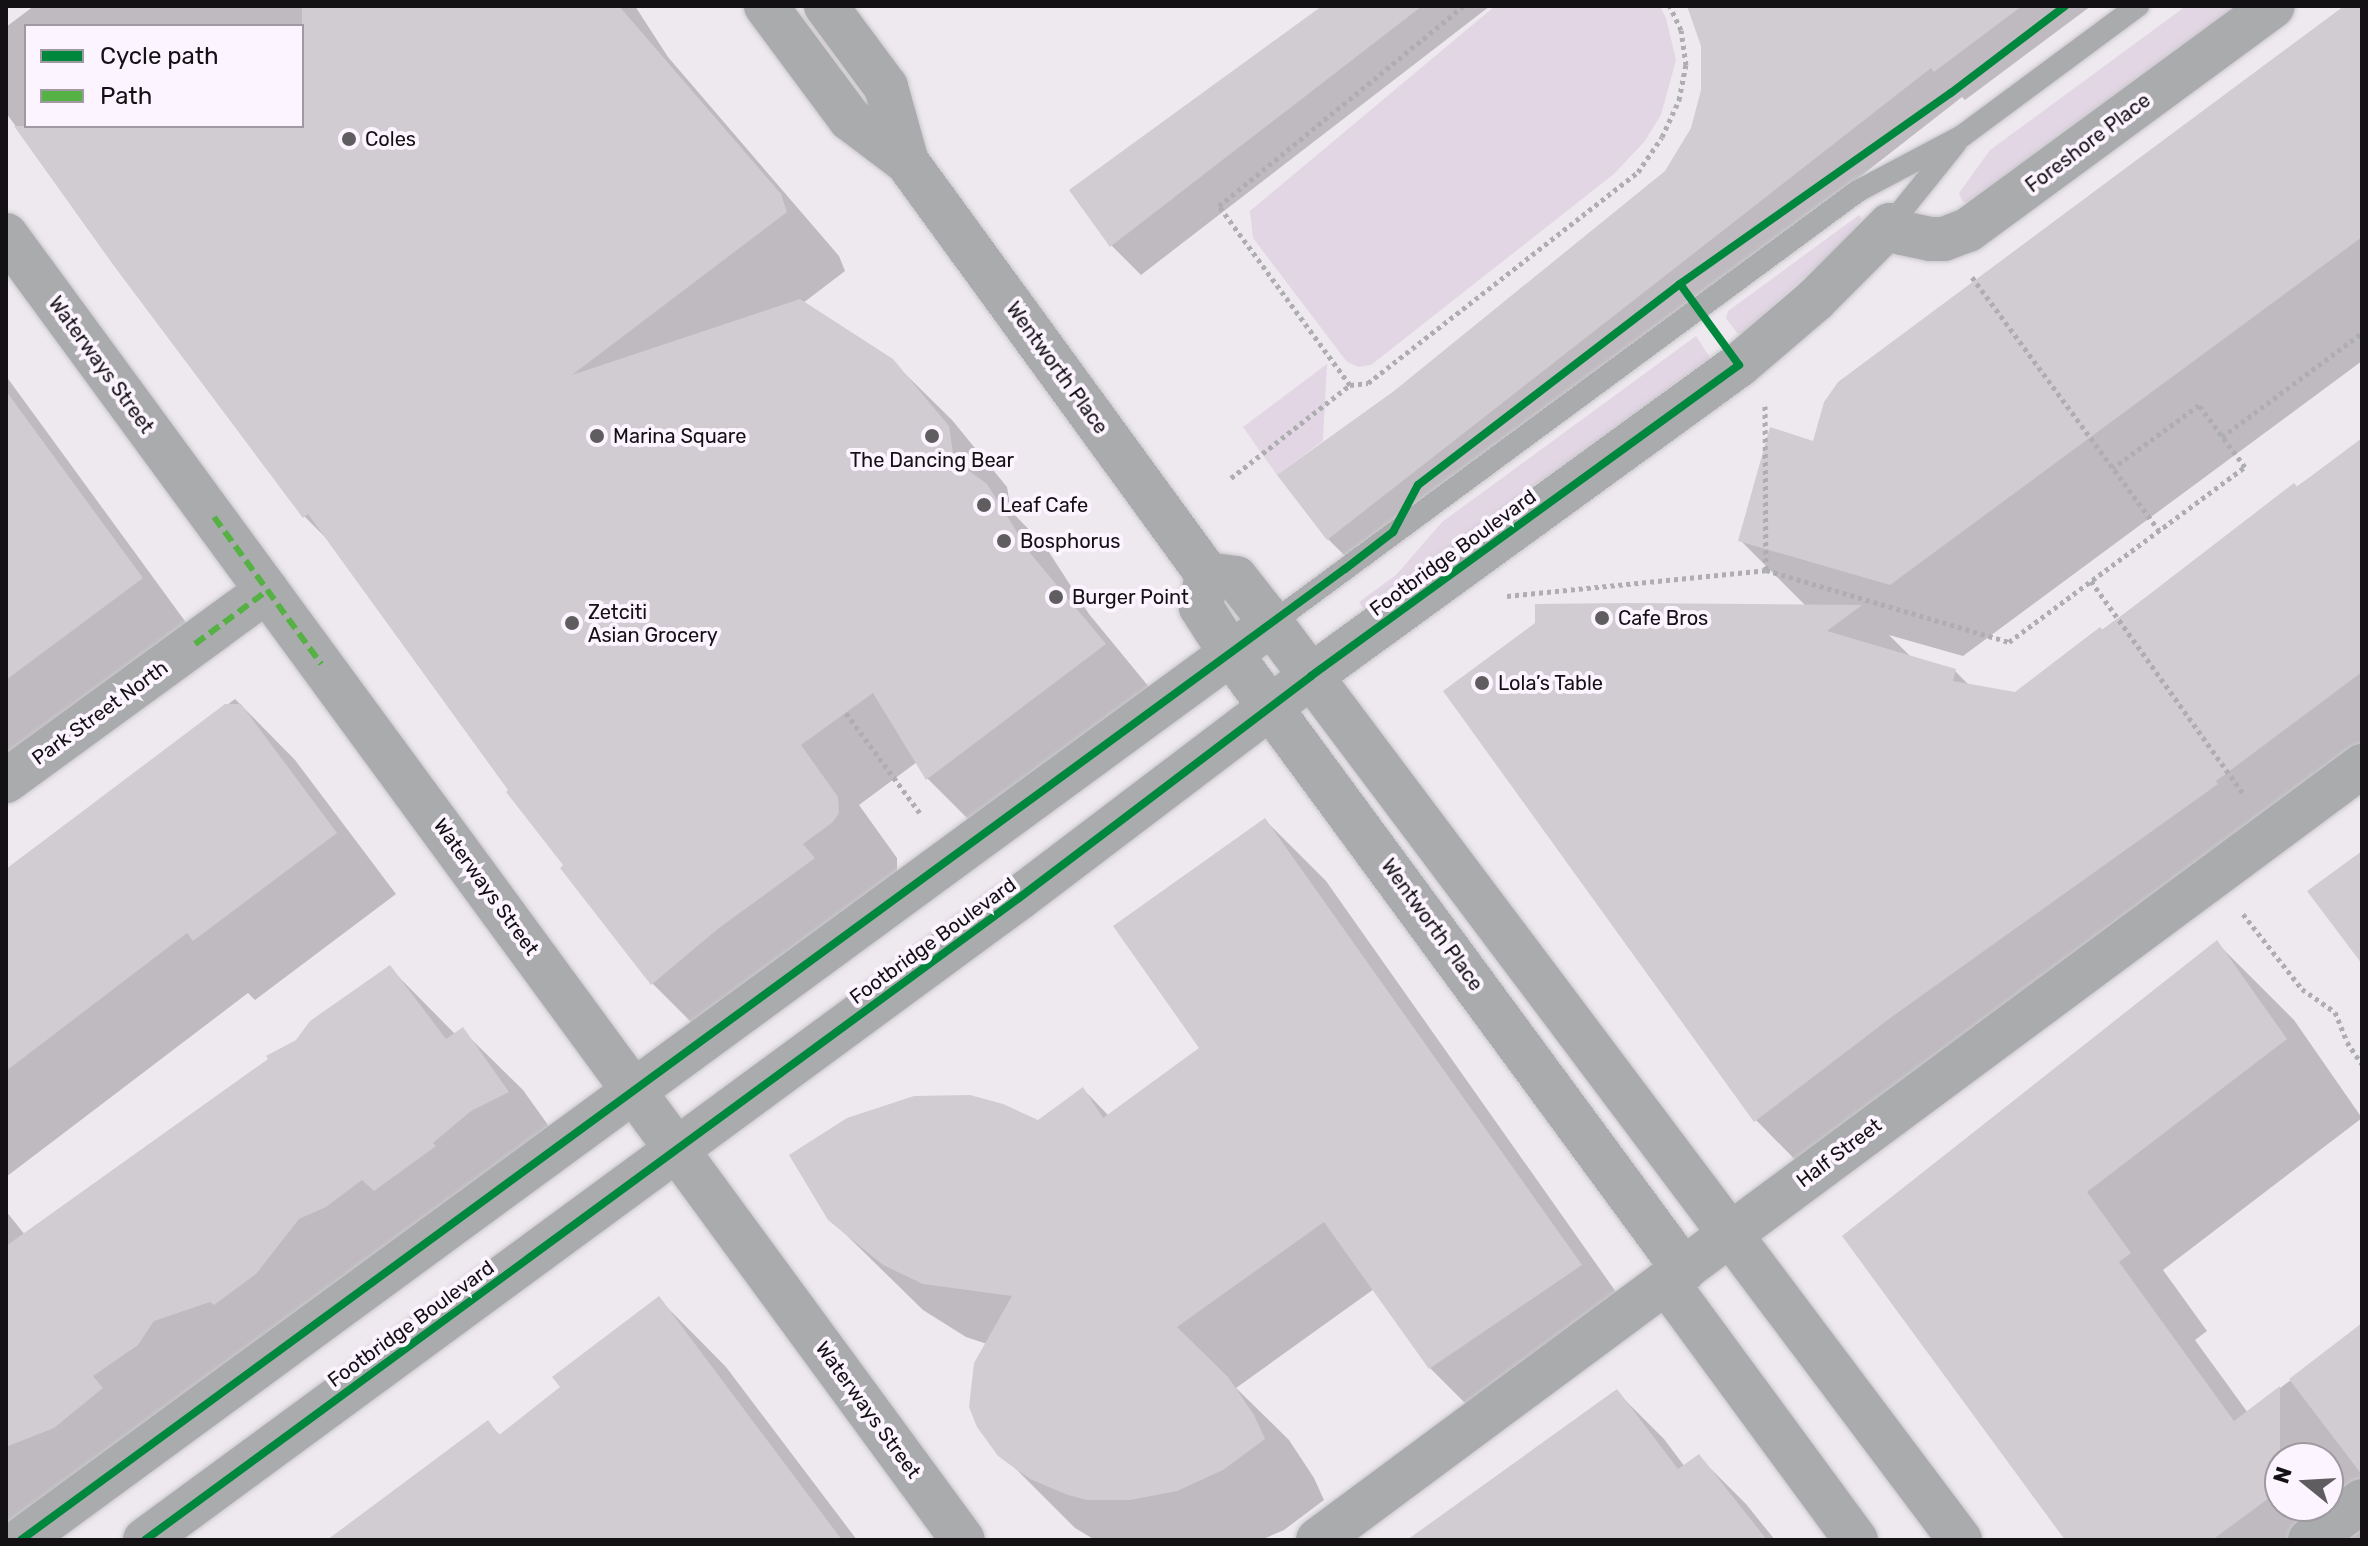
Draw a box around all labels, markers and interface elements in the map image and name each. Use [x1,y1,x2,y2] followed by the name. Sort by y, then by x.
[24,24,304,128] legend
[100,42,219,70] text: Cycle path
[100,82,152,110] text: Path
[2021,88,2155,198] street label: Foreshore Place
[365,127,416,151] place label: Coles
[340,130,358,148] marker: Coles
[43,292,159,438] street label: Waterways Street
[1001,297,1113,439] street label: Wentworth Place
[613,424,746,448] place label: Marina Square
[588,427,606,445] marker: Marina Square
[923,427,941,445] marker: The Dancing Bear
[850,448,1014,472] place label: The Dancing Bear
[1365,485,1541,621] street label: Footbridge Boulevard
[1000,493,1089,517] place label: Leaf Cafe
[975,496,993,514] marker: Leaf Cafe
[1020,529,1120,553] place label: Bosphorus
[995,532,1013,550] marker: Bosphorus
[1072,585,1189,609] place label: Burger Point
[1047,588,1065,606] marker: Burger Point
[588,600,718,647] place label: Zetciti Asian Grocery
[1618,606,1708,630] place label: Cafe Bros
[1593,609,1611,627] marker: Cafe Bros
[563,614,581,632] marker: Zetciti Asian Grocery
[27,656,173,770] street label: Park Street North
[1498,671,1604,695] place label: Lola’s Table
[1473,674,1491,692] marker: Lola’s Table
[428,814,544,960] street label: Waterways Street
[1376,854,1488,996] street label: Wentworth Place
[845,873,1021,1009] street label: Footbridge Boulevard
[1792,1113,1886,1193] street label: Half Street
[323,1256,499,1392] street label: Footbridge Boulevard
[810,1337,926,1483] street label: Waterways Street
[2264,1442,2344,1522] north arrow
[2267,1463,2298,1487] text: N

